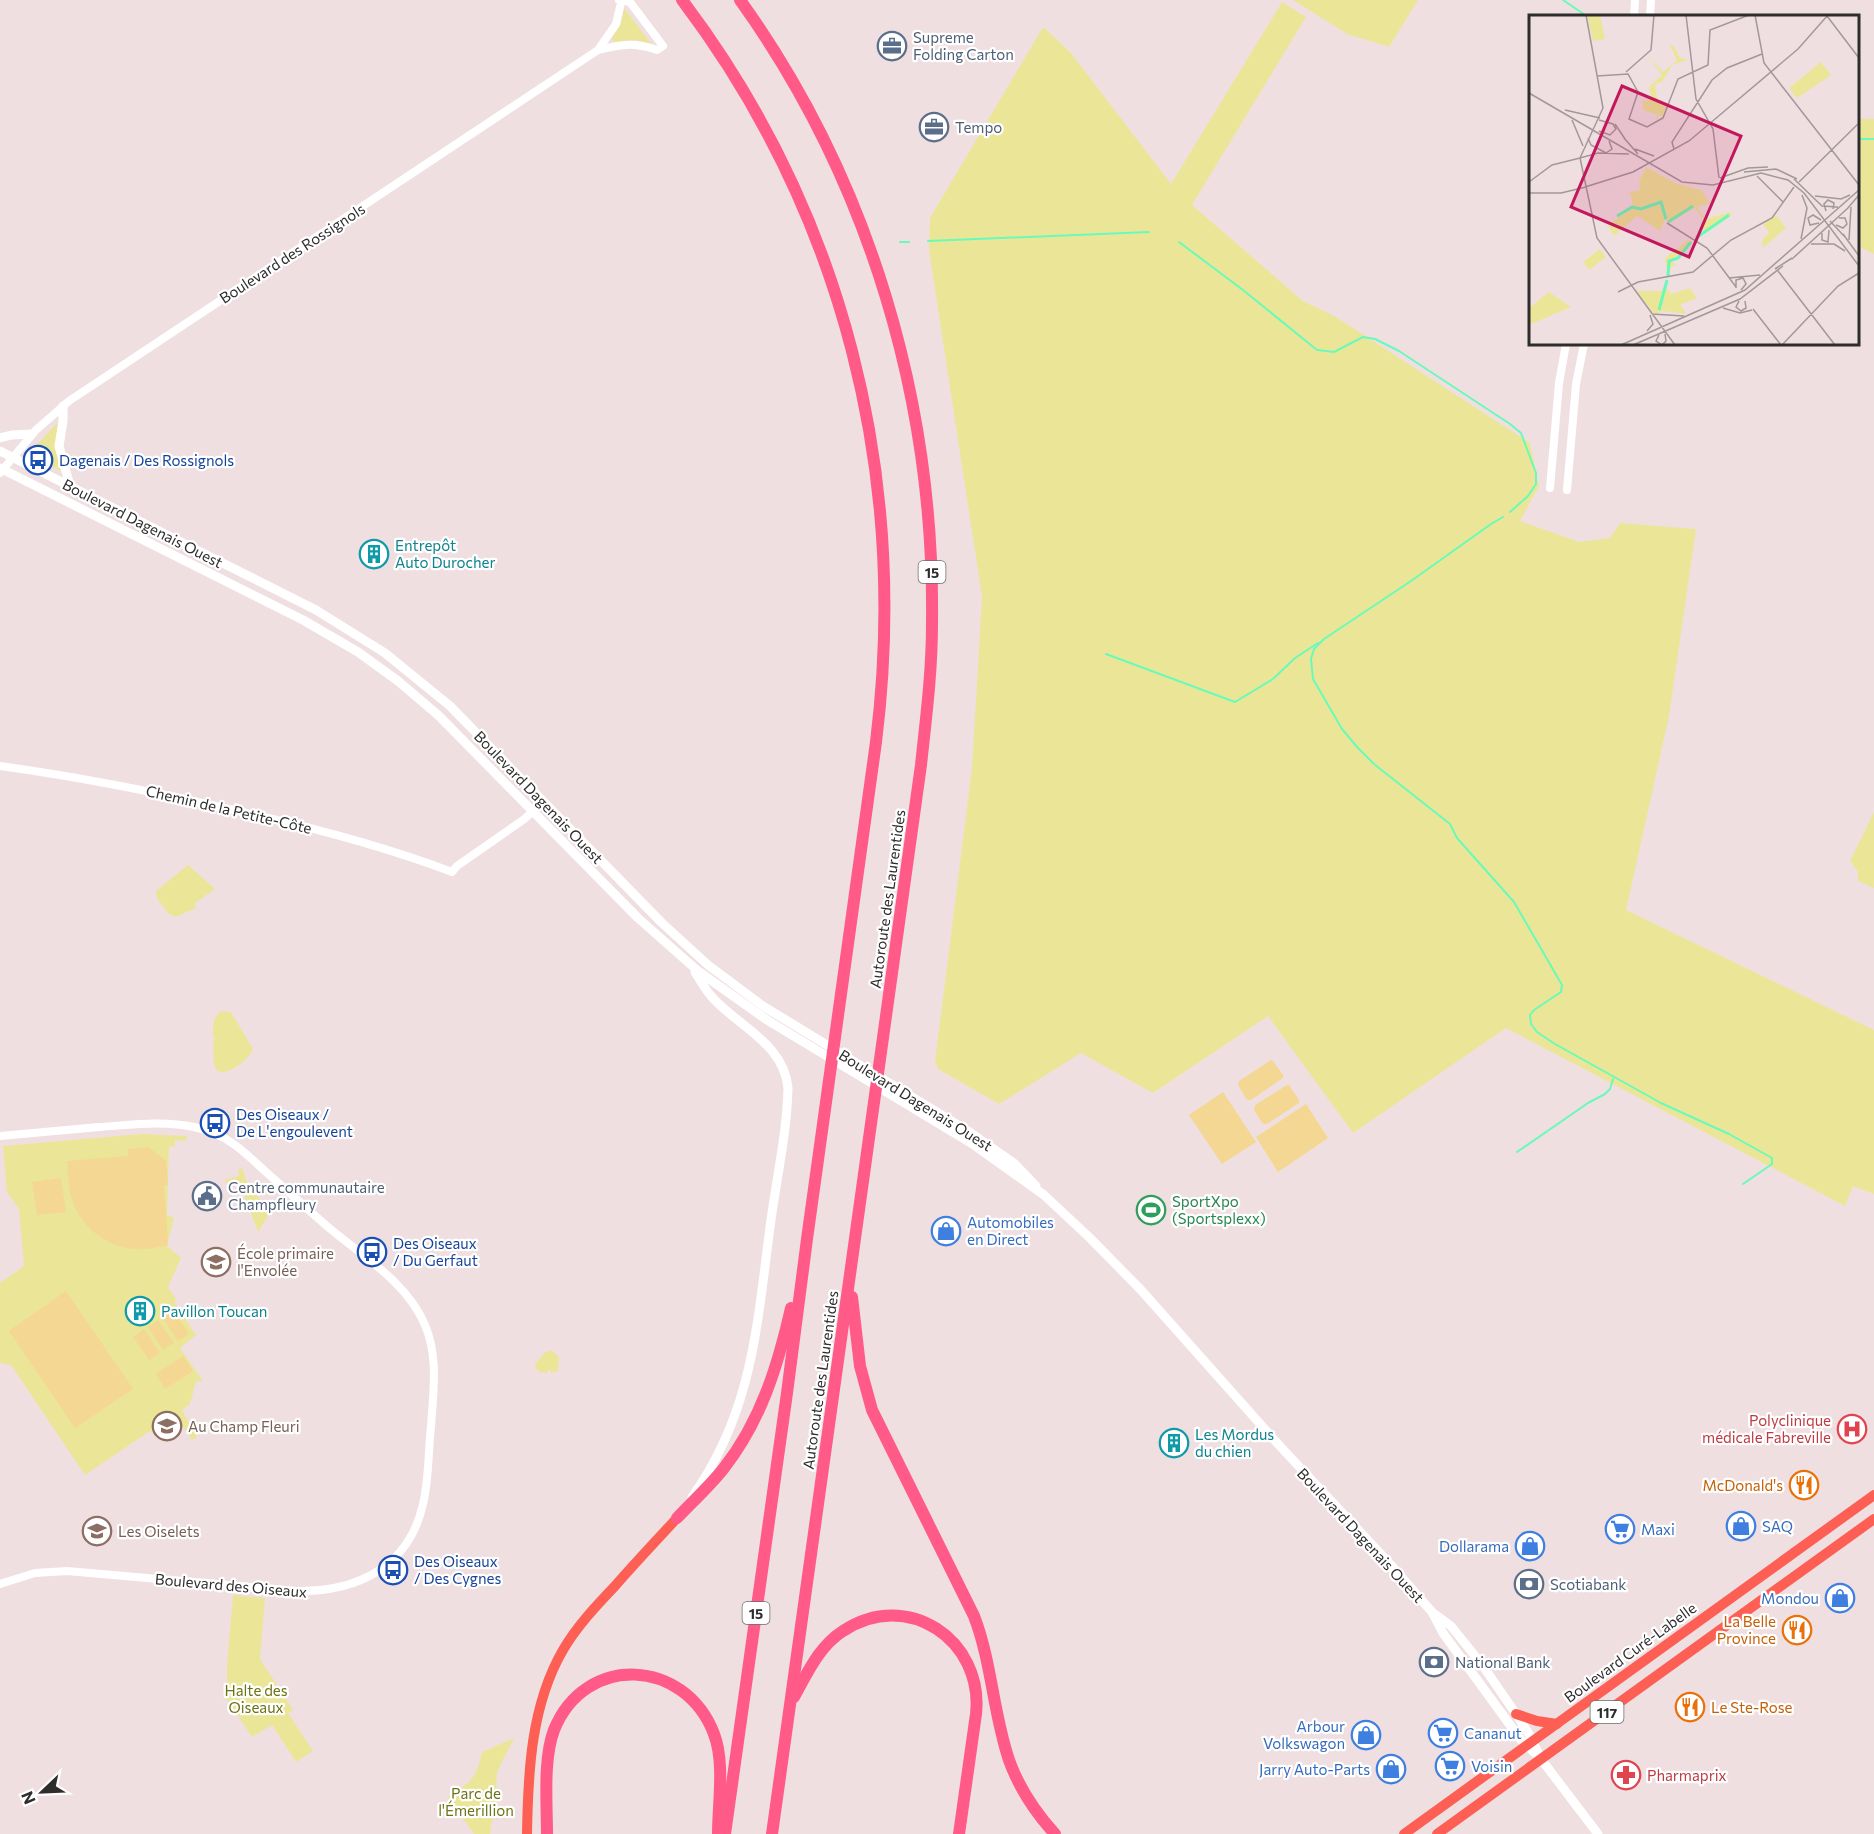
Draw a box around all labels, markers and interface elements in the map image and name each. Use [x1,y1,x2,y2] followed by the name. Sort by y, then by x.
[1529,15,1859,345] inset map
[913,28,1014,63] place label: Supreme Folding Carton
[876,30,908,62] office icon: Supreme Folding Carton
[918,111,950,143] office icon: Tempo
[955,118,1002,136] place label: Tempo
[216,199,368,307] street label: Boulevard des Rossignols
[22,444,54,476] bus stop icon: Dagenais / Des Rossignols
[59,451,234,469] place label: Dagenais / Des Rossignols
[60,475,226,571] street label: Boulevard Dagenais Ouest
[395,536,496,571] place label: Entrepôt Auto Durocher
[358,538,390,570] building icon: Entrepôt Auto Durocher
[918,561,946,583] road number: 15
[471,727,607,867] street label: Boulevard Dagenais Ouest
[144,781,314,837] street label: Chemin de la Petite-Côte
[866,808,908,989] street label: Autoroute des Laurentides
[836,1045,996,1155] street label: Boulevard Dagenais Ouest
[236,1105,353,1140] place label: Des Oiseaux / De L'engoulevent
[199,1107,231,1139] bus stop icon: Des Oiseaux / De L'engoulevent
[228,1178,385,1213] place label: Centre communautaire Champfleury
[191,1180,223,1212] public building icon: Centre communautaire Champfleury
[1172,1192,1266,1227] place label: SportXpo (Sportsplexx)
[1135,1194,1167,1226] sports icon: SportXpo (Sportsplexx)
[967,1213,1054,1248] place label: Automobiles en Direct
[930,1215,962,1247] shop icon: Automobiles en Direct
[393,1234,478,1269] place label: Des Oiseaux / Du Gerfaut
[356,1236,388,1268] bus stop icon: Des Oiseaux / Du Gerfaut
[237,1243,334,1279] place label: École primaire l'Envolée
[200,1246,232,1278] school or university icon: École primaire l'Envolée
[799,1289,841,1470] street label: Autoroute des Laurentides
[124,1295,156,1327] building icon: Pavillon Toucan
[161,1302,267,1320] place label: Pavillon Toucan
[151,1410,183,1442] school or university icon: Au Champ Fleuri
[1702,1411,1831,1446] place label: Polyclinique médicale Fabreville
[1836,1413,1868,1445] hospital icon: Polyclinique médicale Fabreville
[188,1417,300,1435] place label: Au Champ Fleuri
[1195,1425,1274,1460] place label: Les Mordus du chien
[1158,1427,1190,1459] building icon: Les Mordus du chien
[1294,1464,1428,1606] street label: Boulevard Dagenais Ouest
[1788,1469,1820,1501] restaurant icon: McDonald's
[1702,1476,1783,1494] place label: McDonald's
[1725,1510,1757,1542] shop icon: SAQ
[1604,1513,1636,1545] supermarket icon: Maxi
[81,1515,113,1547] school or university icon: Les Oiselets
[1762,1517,1793,1535] place label: SAQ
[1641,1520,1675,1538] place label: Maxi
[118,1522,200,1540] place label: Les Oiselets
[1514,1530,1546,1562] shop icon: Dollarama
[1439,1537,1509,1555] place label: Dollarama
[414,1552,501,1587] place label: Des Oiseaux / Des Cygnes
[377,1554,409,1586] bus stop icon: Des Oiseaux / Des Cygnes
[1513,1568,1545,1600] bank icon: Scotiabank
[154,1569,308,1601] street label: Boulevard des Oiseaux
[1550,1575,1626,1593] place label: Scotiabank
[1824,1582,1856,1614] shop icon: Mondou
[1761,1589,1819,1607] place label: Mondou
[1561,1598,1700,1706] street label: Boulevard Curé-Labelle
[742,1602,770,1624] road number: 15
[1717,1612,1776,1647] place label: La Belle Province
[1781,1614,1813,1646] restaurant icon: La Belle Province
[1418,1646,1450,1678] bank icon: National Bank
[1455,1653,1551,1671] place label: National Bank
[224,1681,288,1716] park label: Halte des Oiseaux
[1674,1691,1706,1723] restaurant icon: Le Ste-Rose
[1711,1698,1793,1716] place label: Le Ste-Rose
[1590,1701,1624,1723] road number: 117
[1263,1717,1345,1752] place label: Arbour Volkswagon
[1427,1717,1459,1749] supermarket icon: Cananut
[1350,1719,1382,1751] shop icon: Arbour Volkswagon
[1464,1724,1522,1742] place label: Cananut
[1434,1750,1466,1782] supermarket icon: Voisin
[1375,1753,1407,1785] shop icon: Jarry Auto-Parts
[1471,1757,1512,1775] place label: Voisin
[1610,1759,1642,1791] pharmacy icon: Pharmaprix
[1259,1760,1370,1778] place label: Jarry Auto-Parts
[12,1762,72,1822] north arrow
[1647,1766,1726,1784] place label: Pharmaprix
[438,1784,514,1819] park label: Parc de l'Émerillion
[17,1789,39,1807] text: N

